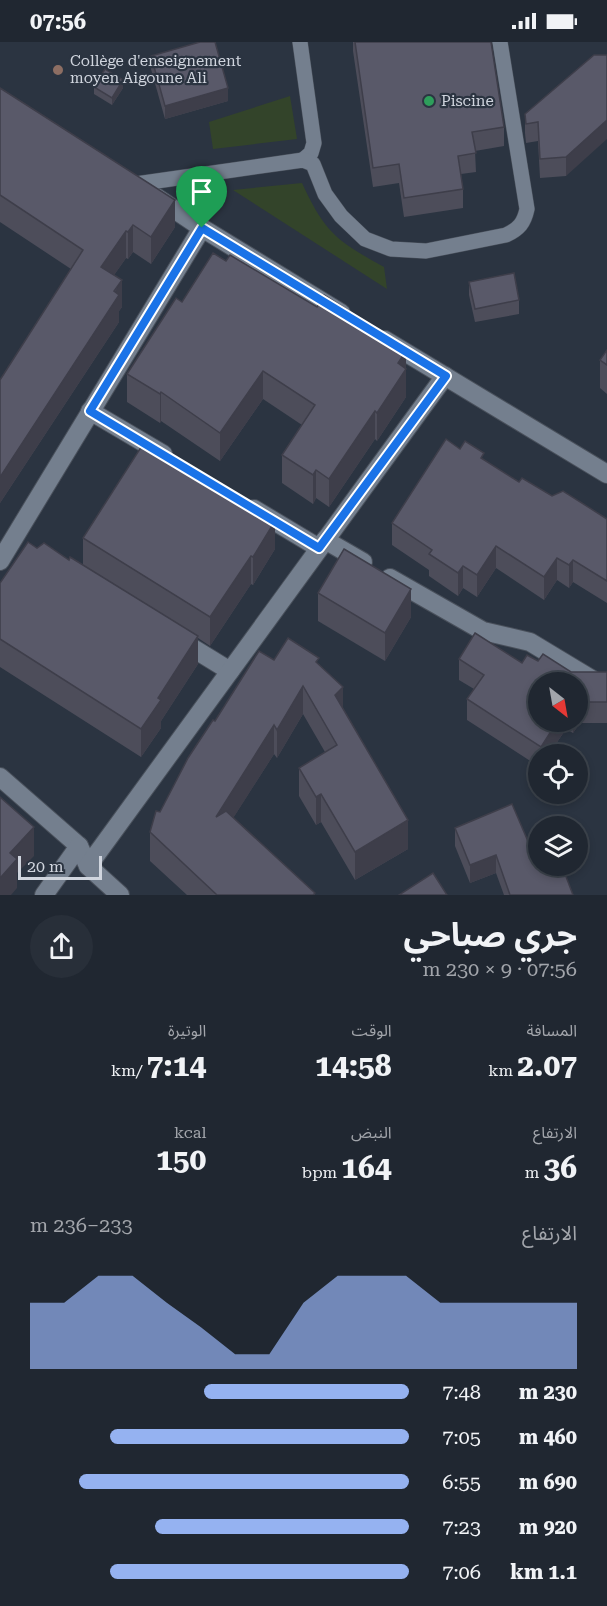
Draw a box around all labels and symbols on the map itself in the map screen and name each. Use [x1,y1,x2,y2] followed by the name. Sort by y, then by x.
[70,52,242,87] place label: Collège d'enseignement moyen Aigoune Ali
[51,63,65,77] marker: Collège d'enseignement moyen Aigoune Ali
[441,92,494,110] place label: Piscine
[422,94,436,108] marker: Piscine
[176,166,227,228] pin
[528,672,588,732] north arrow
[18,853,102,881] scale bar

